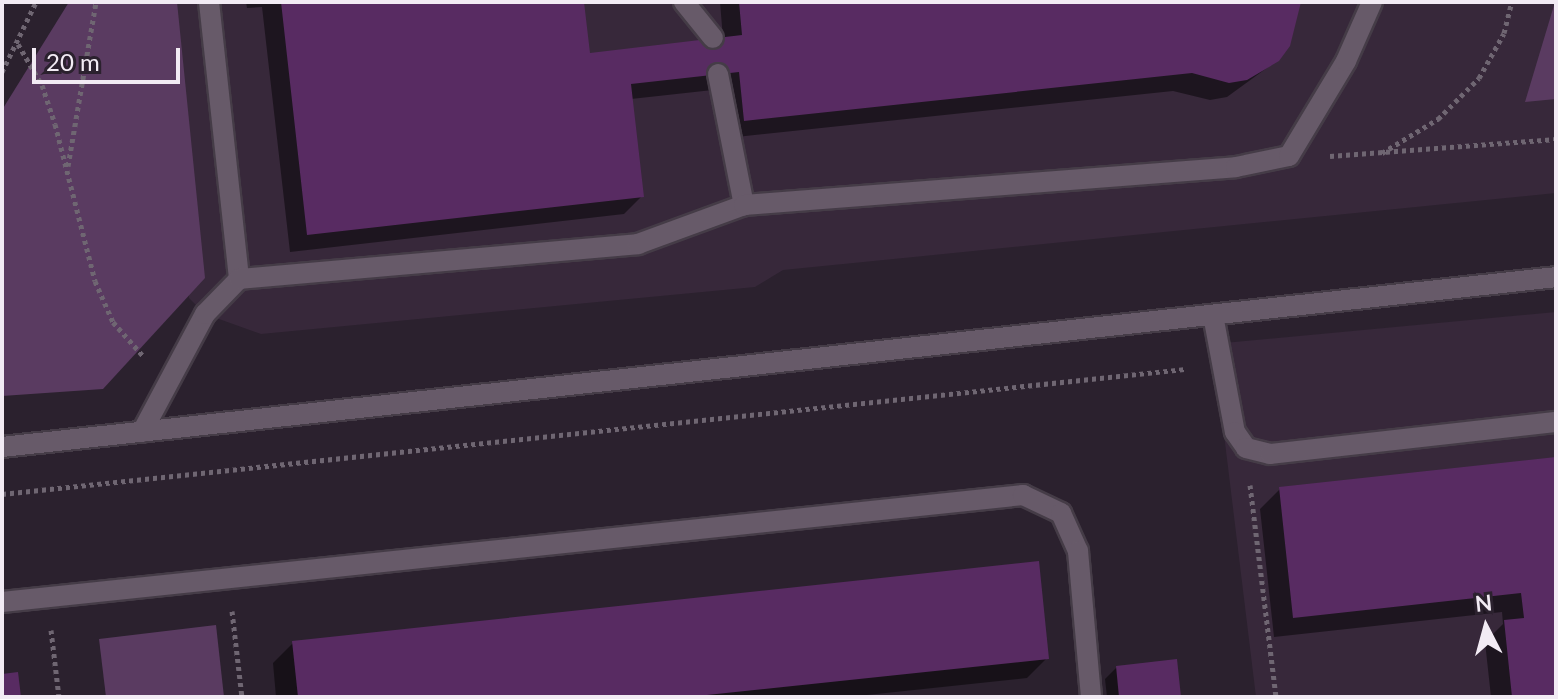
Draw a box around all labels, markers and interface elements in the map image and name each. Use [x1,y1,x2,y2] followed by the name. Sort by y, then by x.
[36,32,184,82] scale bar
[46,47,100,76] text: 20 m
[1446,587,1526,667] north arrow
[1474,588,1493,617] text: N

